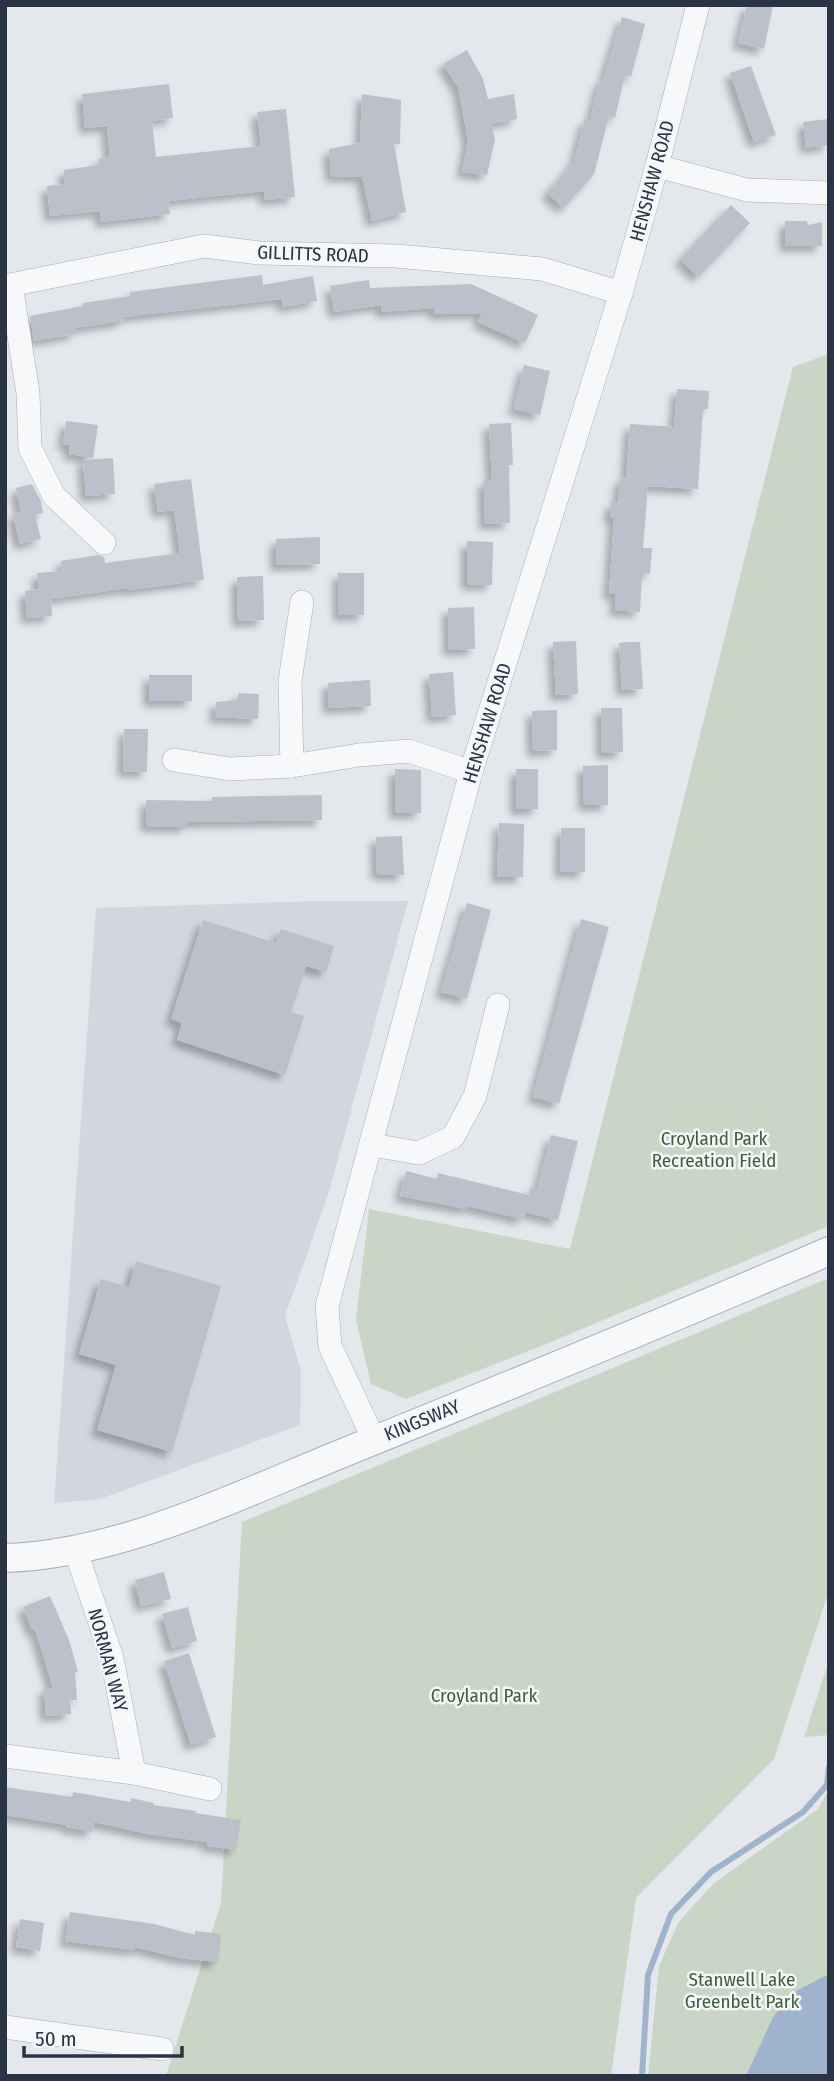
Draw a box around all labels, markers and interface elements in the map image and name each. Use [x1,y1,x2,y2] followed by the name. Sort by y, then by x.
[625,118,679,244] street label: HENSHAW ROAD
[257,241,369,267] street label: GILLITTS ROAD
[458,660,516,786] street label: HENSHAW ROAD
[652,1127,776,1172] park label: Croyland Park Recreation Field
[381,1394,464,1446] street label: KINGSWAY
[83,1606,133,1715] street label: NORMAN WAY
[431,1684,537,1707] park label: Croyland Park
[685,1968,799,2013] park label: Stanwell Lake Greenbelt Park
[24,2014,182,2058] scale bar
[35,2026,77,2052] text: 50 m

